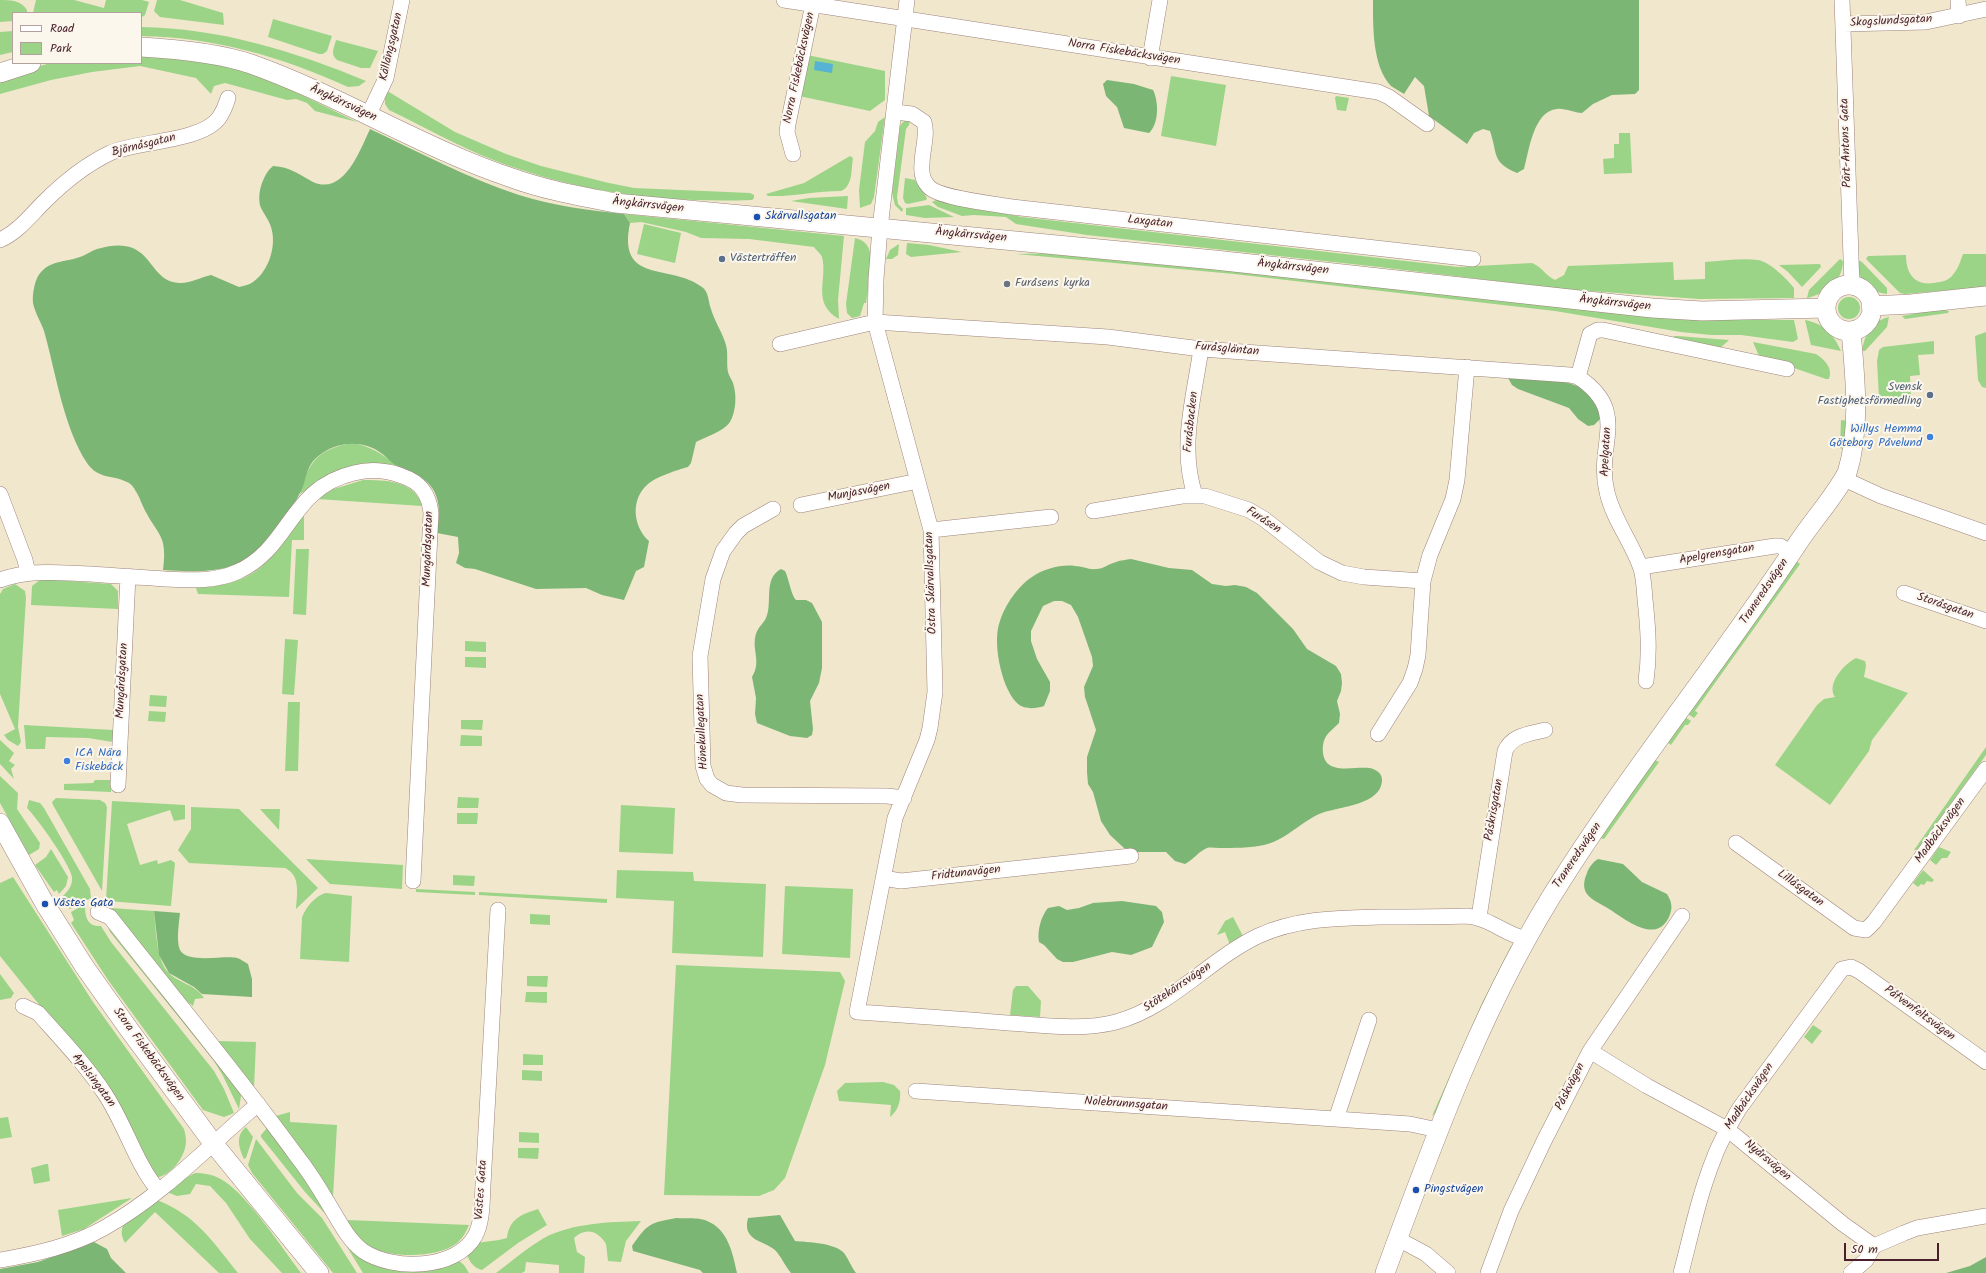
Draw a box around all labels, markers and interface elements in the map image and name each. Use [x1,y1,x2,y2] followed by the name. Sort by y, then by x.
[781,11,819,125] street label: Norra Fiskebäcksvägen
[12,12,142,64] legend
[377,12,407,82] street label: Källängsgatan
[1849,13,1933,31] street label: Skogslundsgatan
[50,19,74,38] text: Road
[1067,37,1181,69] street label: Norra Fiskebäcksvägen
[50,39,72,58] text: Park
[307,82,379,126] street label: Ängkärrsvägen
[1838,98,1856,188] street label: Pärt-Antons Gata
[111,131,177,161] street label: Björnåsgatan
[611,195,685,217] street label: Ängkärrsvägen
[765,210,836,224] place label: Skärvallsgatan
[752,212,762,222] marker: Skärvallsgatan
[1127,213,1173,233] street label: Laxgatan
[935,226,1007,246] street label: Ängkärrsvägen
[730,252,796,266] place label: Västerträffen
[717,254,727,264] marker: Västerträffen
[1256,257,1330,279] street label: Ängkärrsvägen
[1015,277,1090,291] place label: Furåsens kyrka
[1002,279,1012,289] marker: Furåsens kyrka
[1578,293,1652,315] street label: Ängkärrsvägen
[1194,340,1260,360] street label: Furåsgläntan
[1817,381,1922,409] place label: Svensk Fastighetsförmedling
[1925,390,1935,400] marker: Svensk Fastighetsförmedling
[1182,391,1202,453] street label: Furåsbacken
[1829,423,1922,451] place label: Willys Hemma Göteborg Påvelund
[1599,427,1615,477] street label: Apelgatan
[1925,432,1935,442] marker: Willys Hemma Göteborg Påvelund
[826,480,892,506] street label: Munjasvägen
[1243,504,1283,538] street label: Furåsen
[420,511,438,587] street label: Mungårdsgatan
[923,531,941,635] street label: Östra Skärvallsgatan
[1678,541,1756,569] street label: Apelgrensgatan
[1738,556,1792,628] street label: Traneredsvägen
[1915,591,1975,623] street label: Storåsgatan
[114,643,132,719] street label: Mungårdsgatan
[694,694,712,770] street label: Hönekullegatan
[75,747,123,775] place label: ICA Nära Fiskebäck
[62,756,72,766] marker: ICA Nära Fiskebäck
[1482,778,1508,842] street label: Påskrisgatan
[1912,795,1970,867] street label: Madbäcksvägen
[1551,820,1605,892] street label: Traneredsvägen
[931,863,1001,885] street label: Fridtunavägen
[1774,867,1826,911] street label: Lillåsgatan
[53,897,113,911] place label: Västes Gata
[40,899,50,909] marker: Västes Gata
[1141,960,1215,1016] street label: Stötekärrsvägen
[1881,983,1957,1045] street label: Påfvenfeltsvägen
[109,1005,187,1105] street label: Stora Fiskebäcksvägen
[68,1051,118,1111] street label: Apelsingatan
[1553,1061,1589,1113] street label: Påskvägen
[1722,1061,1778,1133] street label: Madbäcksvägen
[1084,1095,1168,1115] street label: Nolebrunnsgatan
[1741,1137,1793,1185] street label: Nyårsvägen
[473,1159,491,1221] street label: Västes Gata
[1424,1183,1483,1197] place label: Pingstvägen
[1411,1185,1421,1195] marker: Pingstvägen
[1846,1235,1941,1261] scale bar
[1851,1240,1878,1259] text: 50 m

